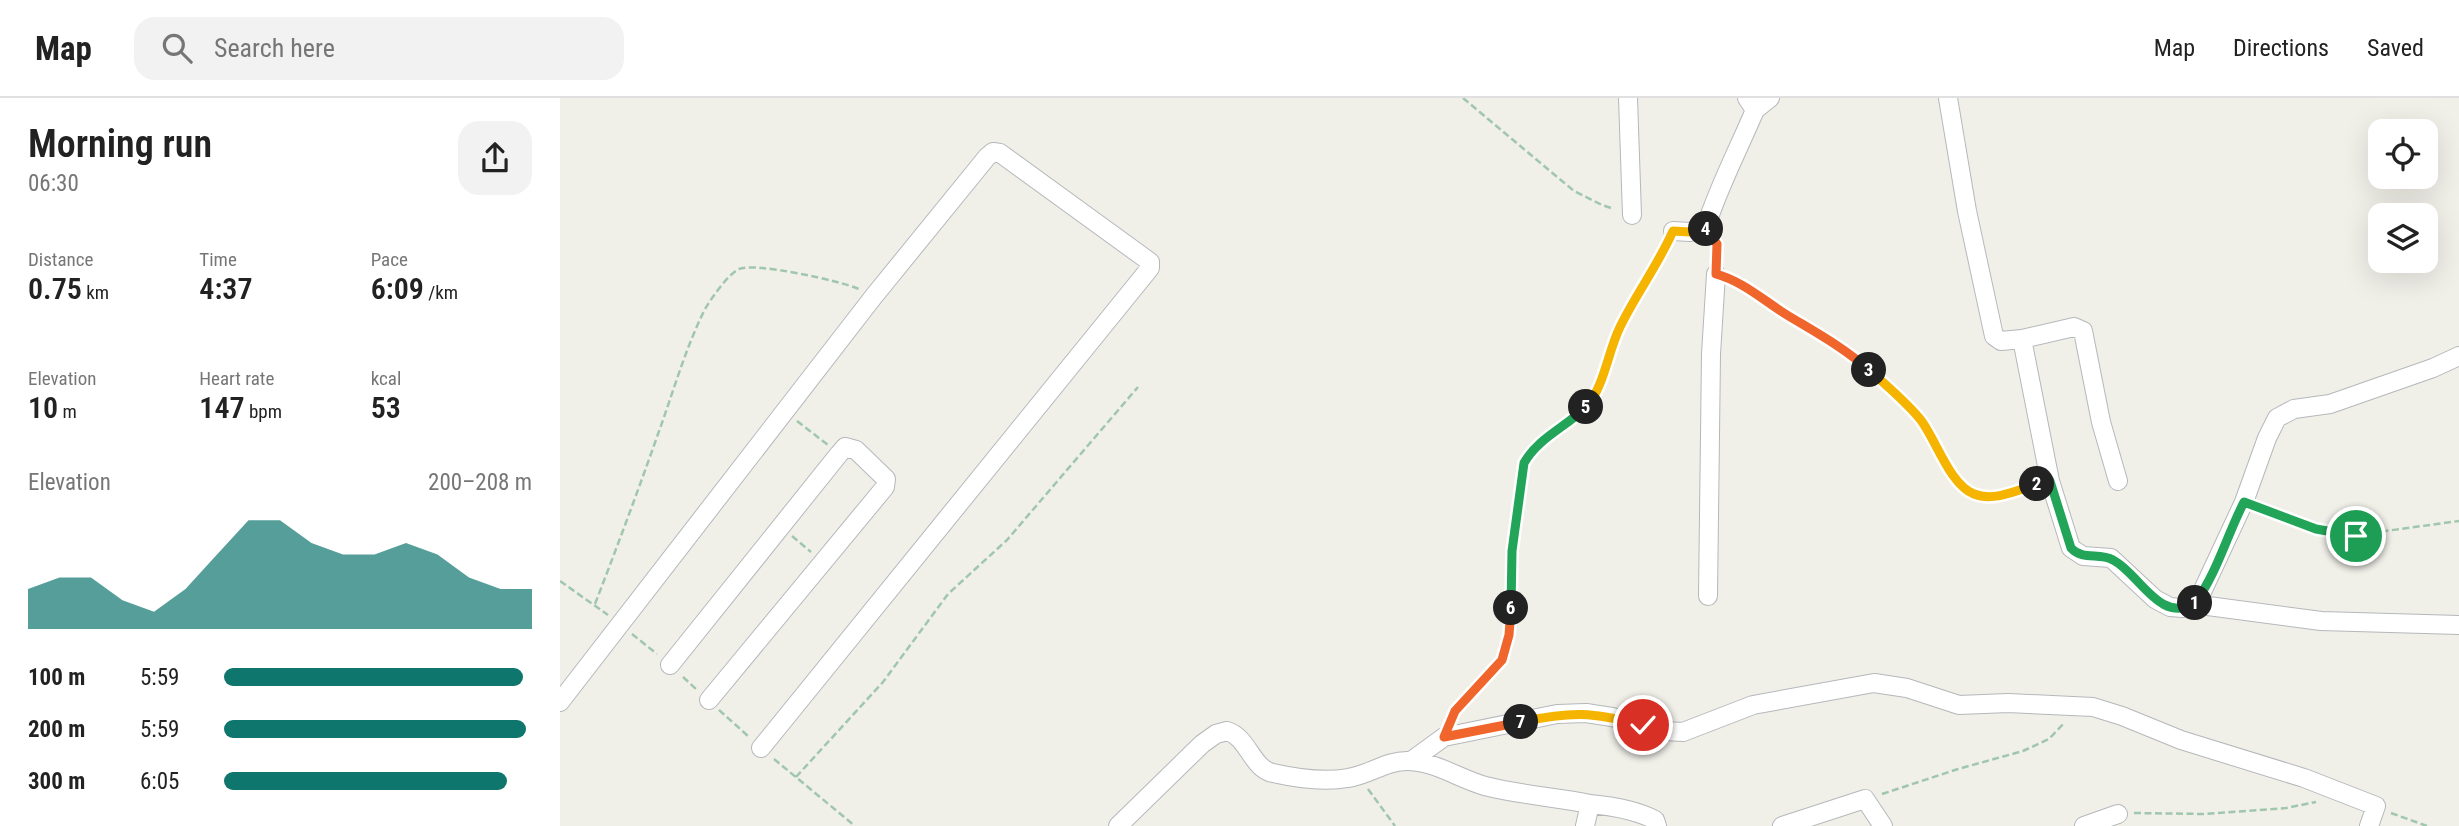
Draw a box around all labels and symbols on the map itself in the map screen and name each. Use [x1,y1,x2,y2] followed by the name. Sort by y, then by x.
[1688,212,1724,246] pin: 4
[1852,352,1886,388] pin: 3
[1569,390,1604,424] pin: 5
[2020,466,2054,502] pin: 2
[2326,506,2386,566] pin
[2178,586,2212,620] pin: 1
[1494,590,1528,626] pin: 6
[1613,695,1673,755] pin
[1504,704,1538,740] pin: 7

